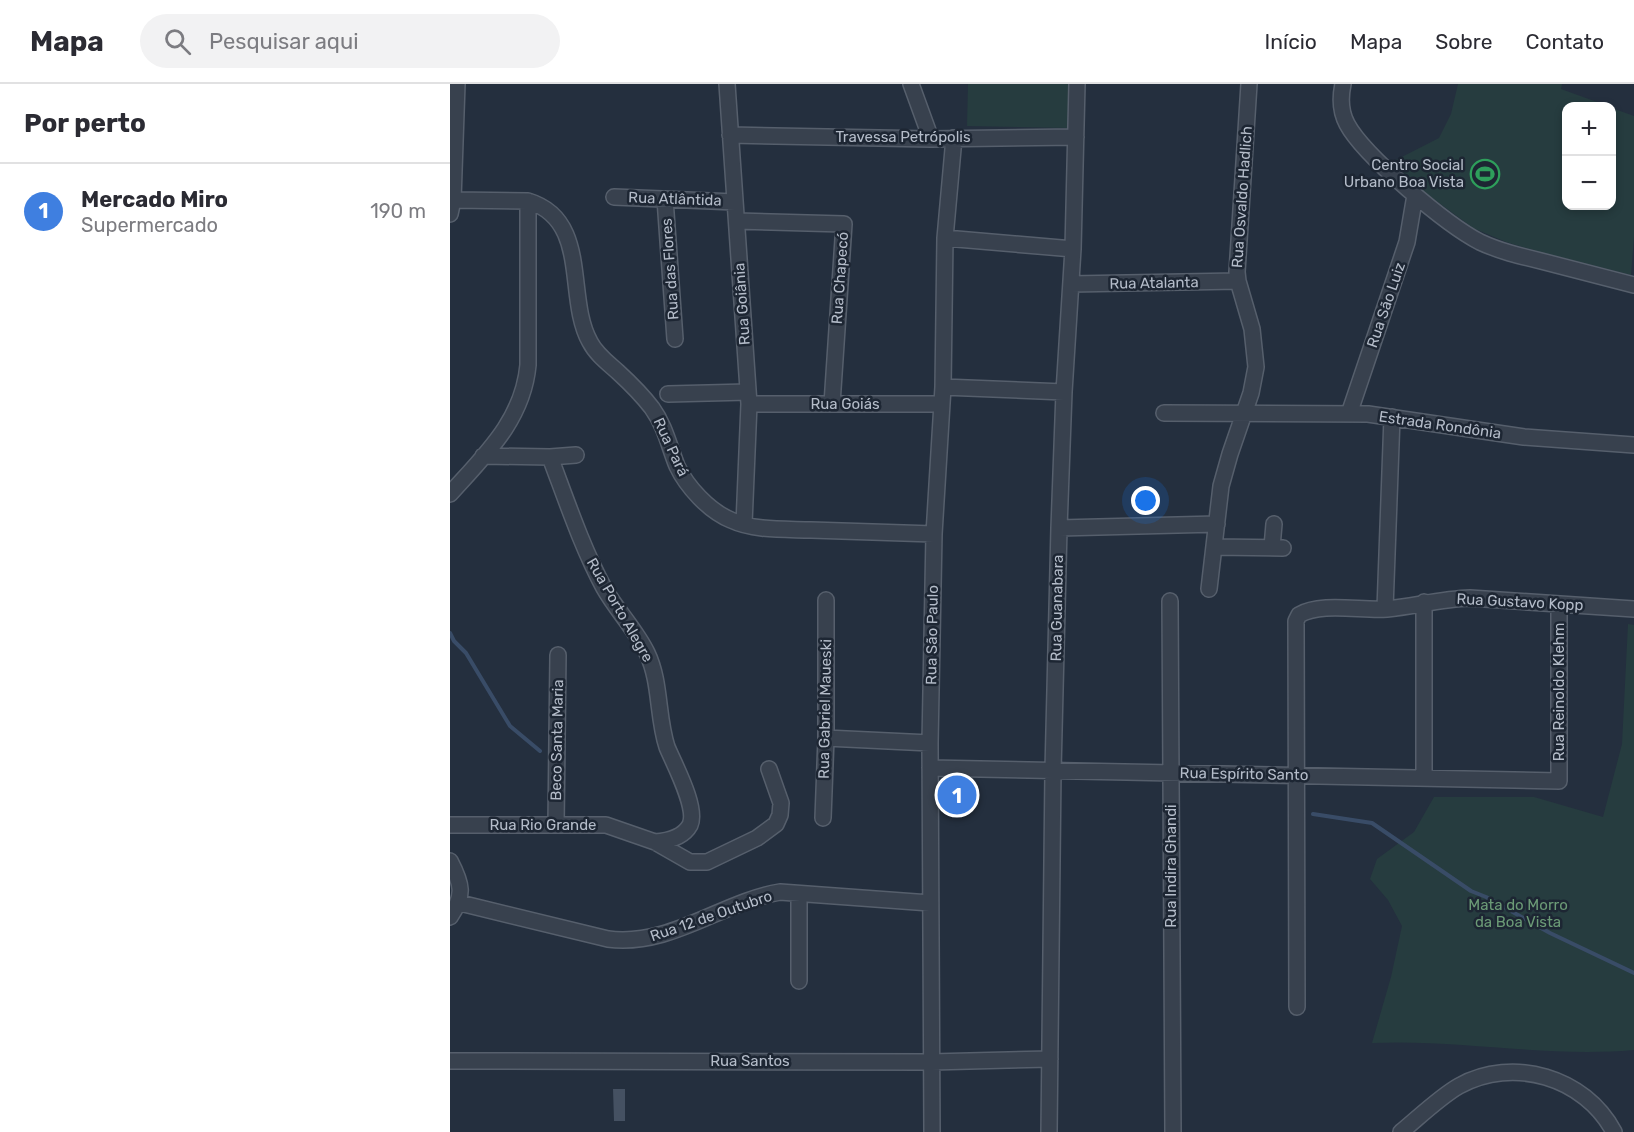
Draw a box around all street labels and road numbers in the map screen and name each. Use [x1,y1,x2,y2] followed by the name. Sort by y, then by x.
[1228,125,1256,269] street label: Rua Osvaldo Hadlich
[835,128,971,146] street label: Travessa Petrópolis
[628,188,722,210] street label: Rua Atlântida
[657,217,683,320] street label: Rua das Flores
[828,231,852,325] street label: Rua Chapecó
[1363,260,1409,350] street label: Rua São Luiz
[730,262,754,346] street label: Rua Goiânia
[1109,273,1199,293] street label: Rua Atalanta
[810,395,880,413] street label: Rua Goiás
[1378,408,1502,442] street label: Estrada Rondônia
[650,415,692,479] street label: Rua Pará
[1047,554,1067,662] street label: Rua Guanabara
[583,555,657,665] street label: Rua Porto Alegre
[922,585,942,685] street label: Rua São Paulo
[1456,590,1584,614] street label: Rua Gustavo Kopp
[1550,623,1568,761] street label: Rua Reinoldo Klehm
[815,639,835,779] street label: Rua Gabriel Maueski
[547,679,567,801] street label: Beco Santa Maria
[1180,764,1308,784] street label: Rua Espírito Santo
[1162,804,1180,928] street label: Rua Indira Ghandi
[489,816,597,834] street label: Rua Rio Grande
[648,887,774,945] street label: Rua 12 de Outubro
[710,1052,790,1070] street label: Rua Santos

